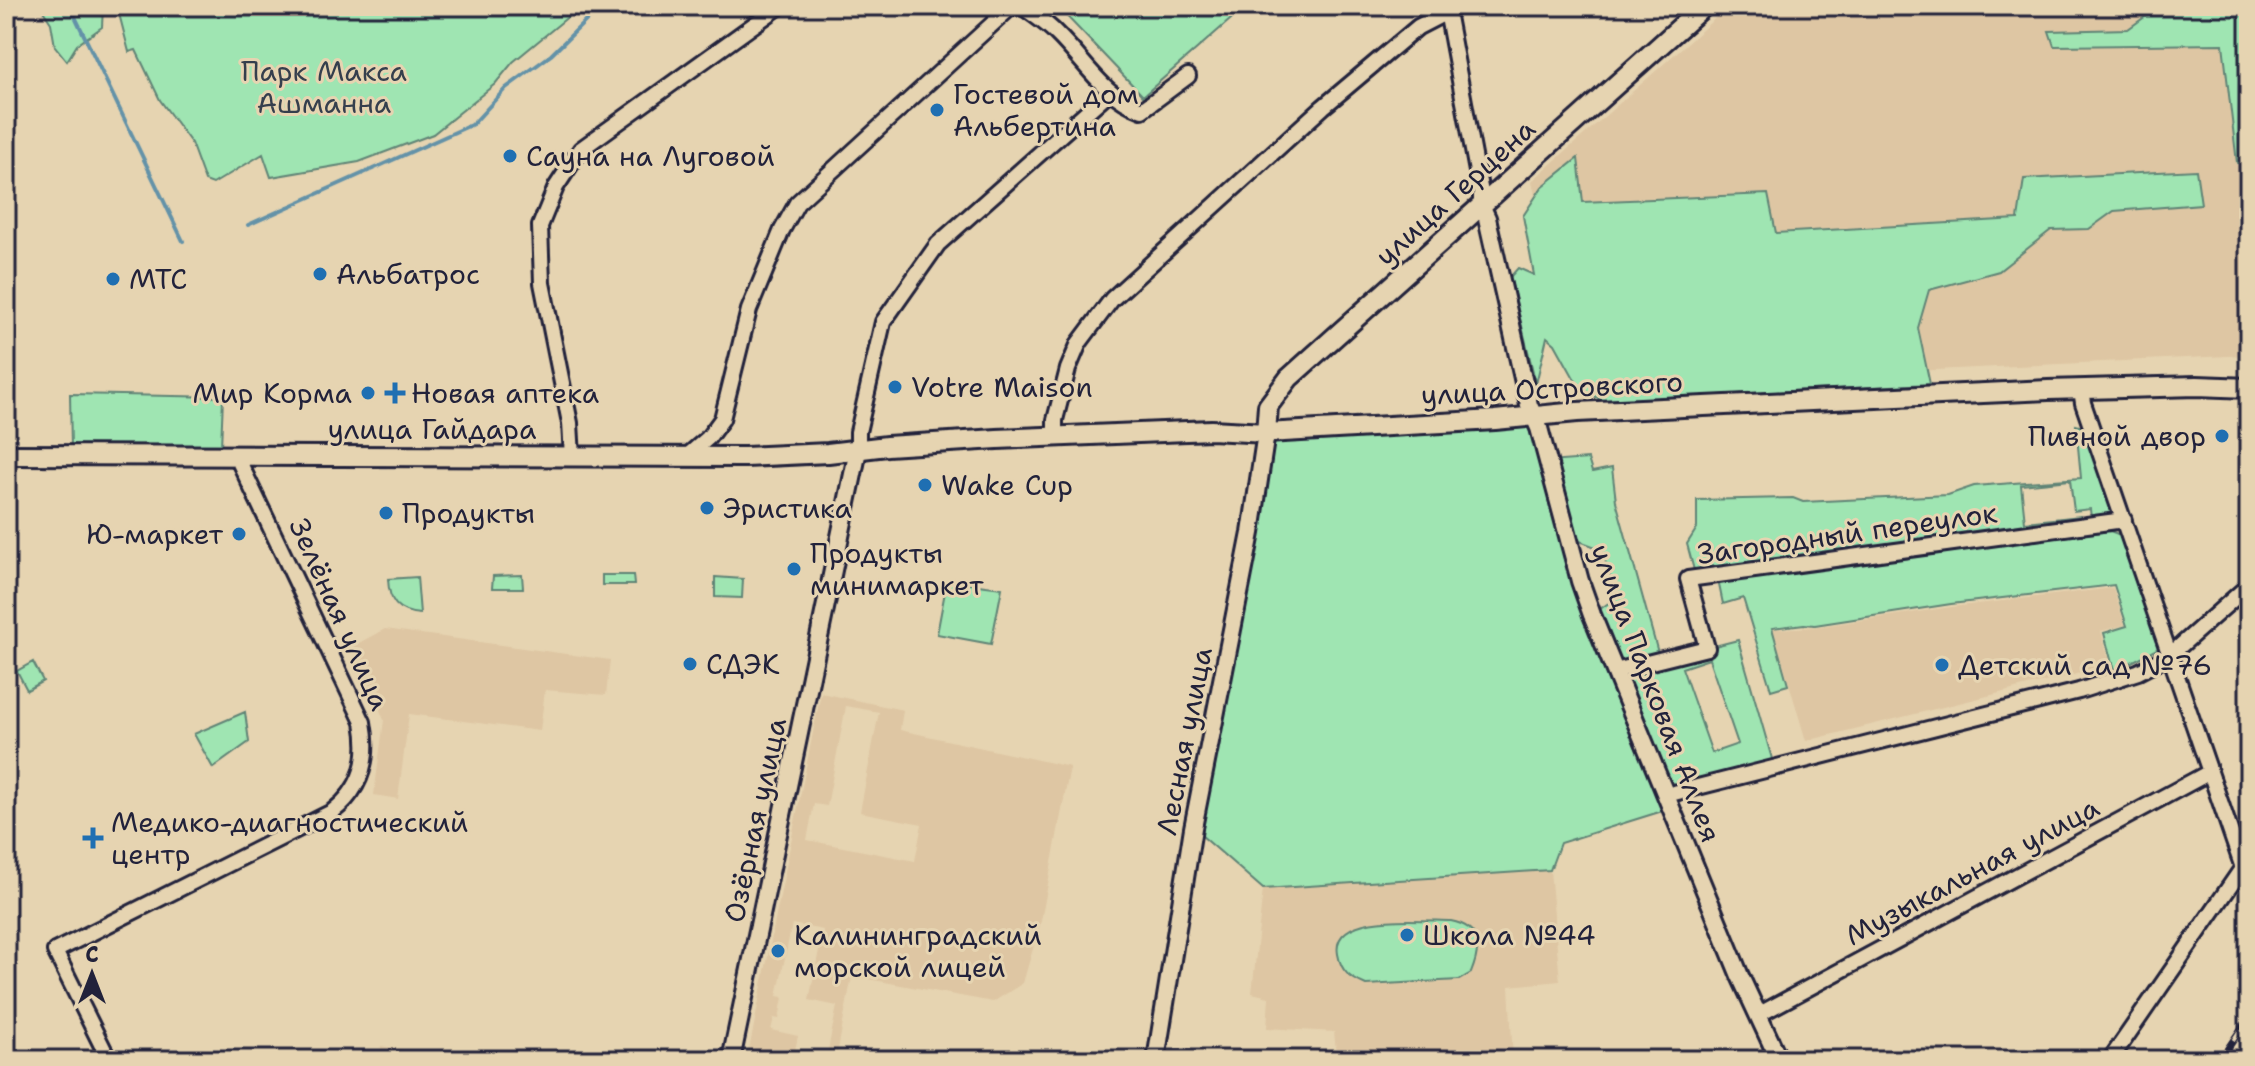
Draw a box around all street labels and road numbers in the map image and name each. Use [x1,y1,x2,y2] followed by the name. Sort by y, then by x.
[1367,110,1543,274] street label: улица Герцена
[1420,362,1684,414] street label: улица Островского
[328,410,536,448] street label: улица Гайдара
[1695,493,1999,573] street label: Загородный переулок
[281,512,399,716] street label: Зелёная улица
[1582,538,1730,848] street label: улица Парковая Аллея
[1147,644,1221,838] street label: Лесная улица
[715,714,795,926] street label: Озёрная улица
[1838,788,2106,954] street label: Музыкальная улица

